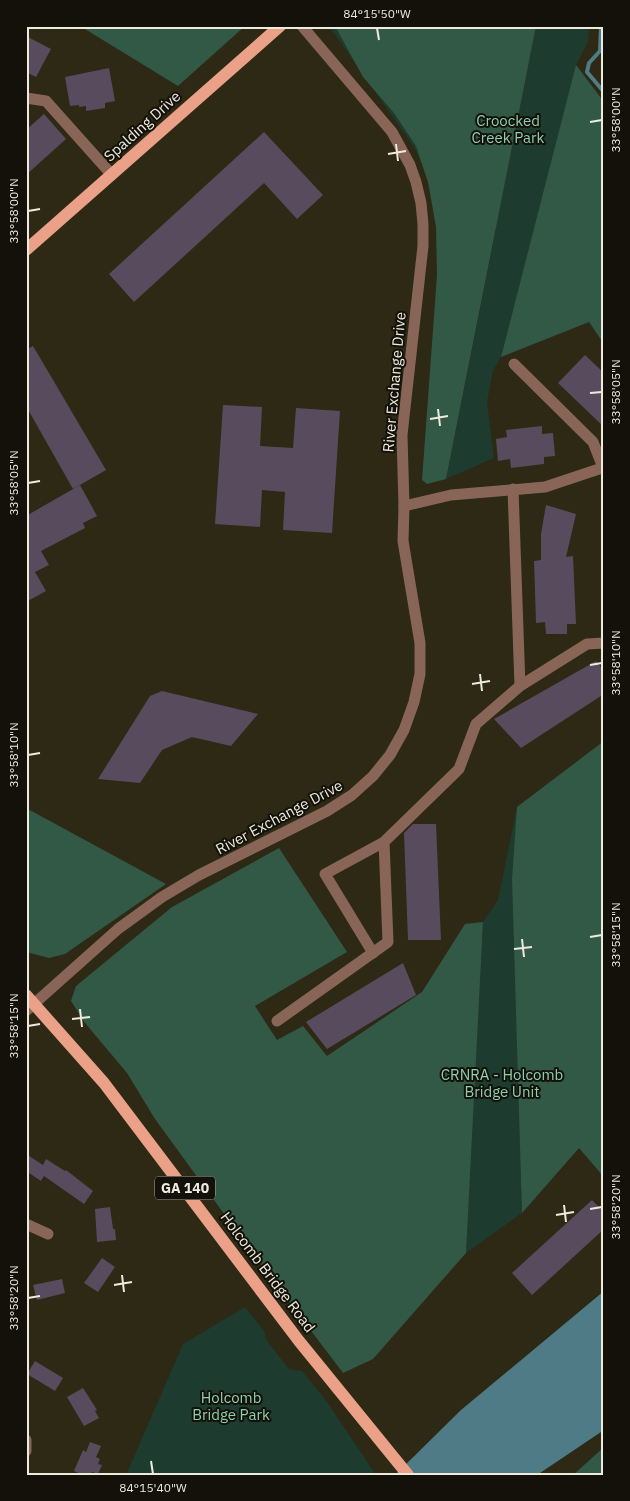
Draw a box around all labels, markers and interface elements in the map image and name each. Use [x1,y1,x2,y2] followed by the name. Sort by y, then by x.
[343,6,411,21] text: 84°15'50"W
[100,87,184,165] street label: Spalding Drive
[608,87,623,153] text: 33°58'00"N
[471,111,545,147] park label: Croocked Creek Park
[6,178,21,244] text: 33°58'00"N
[378,311,410,453] street label: River Exchange Drive
[608,359,623,425] text: 33°58'05"N
[6,450,21,516] text: 33°58'05"N
[608,630,623,696] text: 33°58'10"N
[6,722,21,788] text: 33°58'10"N
[212,775,346,859] street label: River Exchange Drive
[608,902,623,968] text: 33°58'15"N
[6,993,21,1059] text: 33°58'15"N
[441,1065,563,1101] park label: CRNRA - Holcomb Bridge Unit
[608,1174,623,1240] text: 33°58'20"N
[155,1176,215,1200] road number: GA 140
[216,1208,320,1336] street label: Holcomb Bridge Road
[6,1265,21,1331] text: 33°58'20"N
[192,1388,270,1424] park label: Holcomb Bridge Park
[119,1480,187,1495] text: 84°15'40"W

